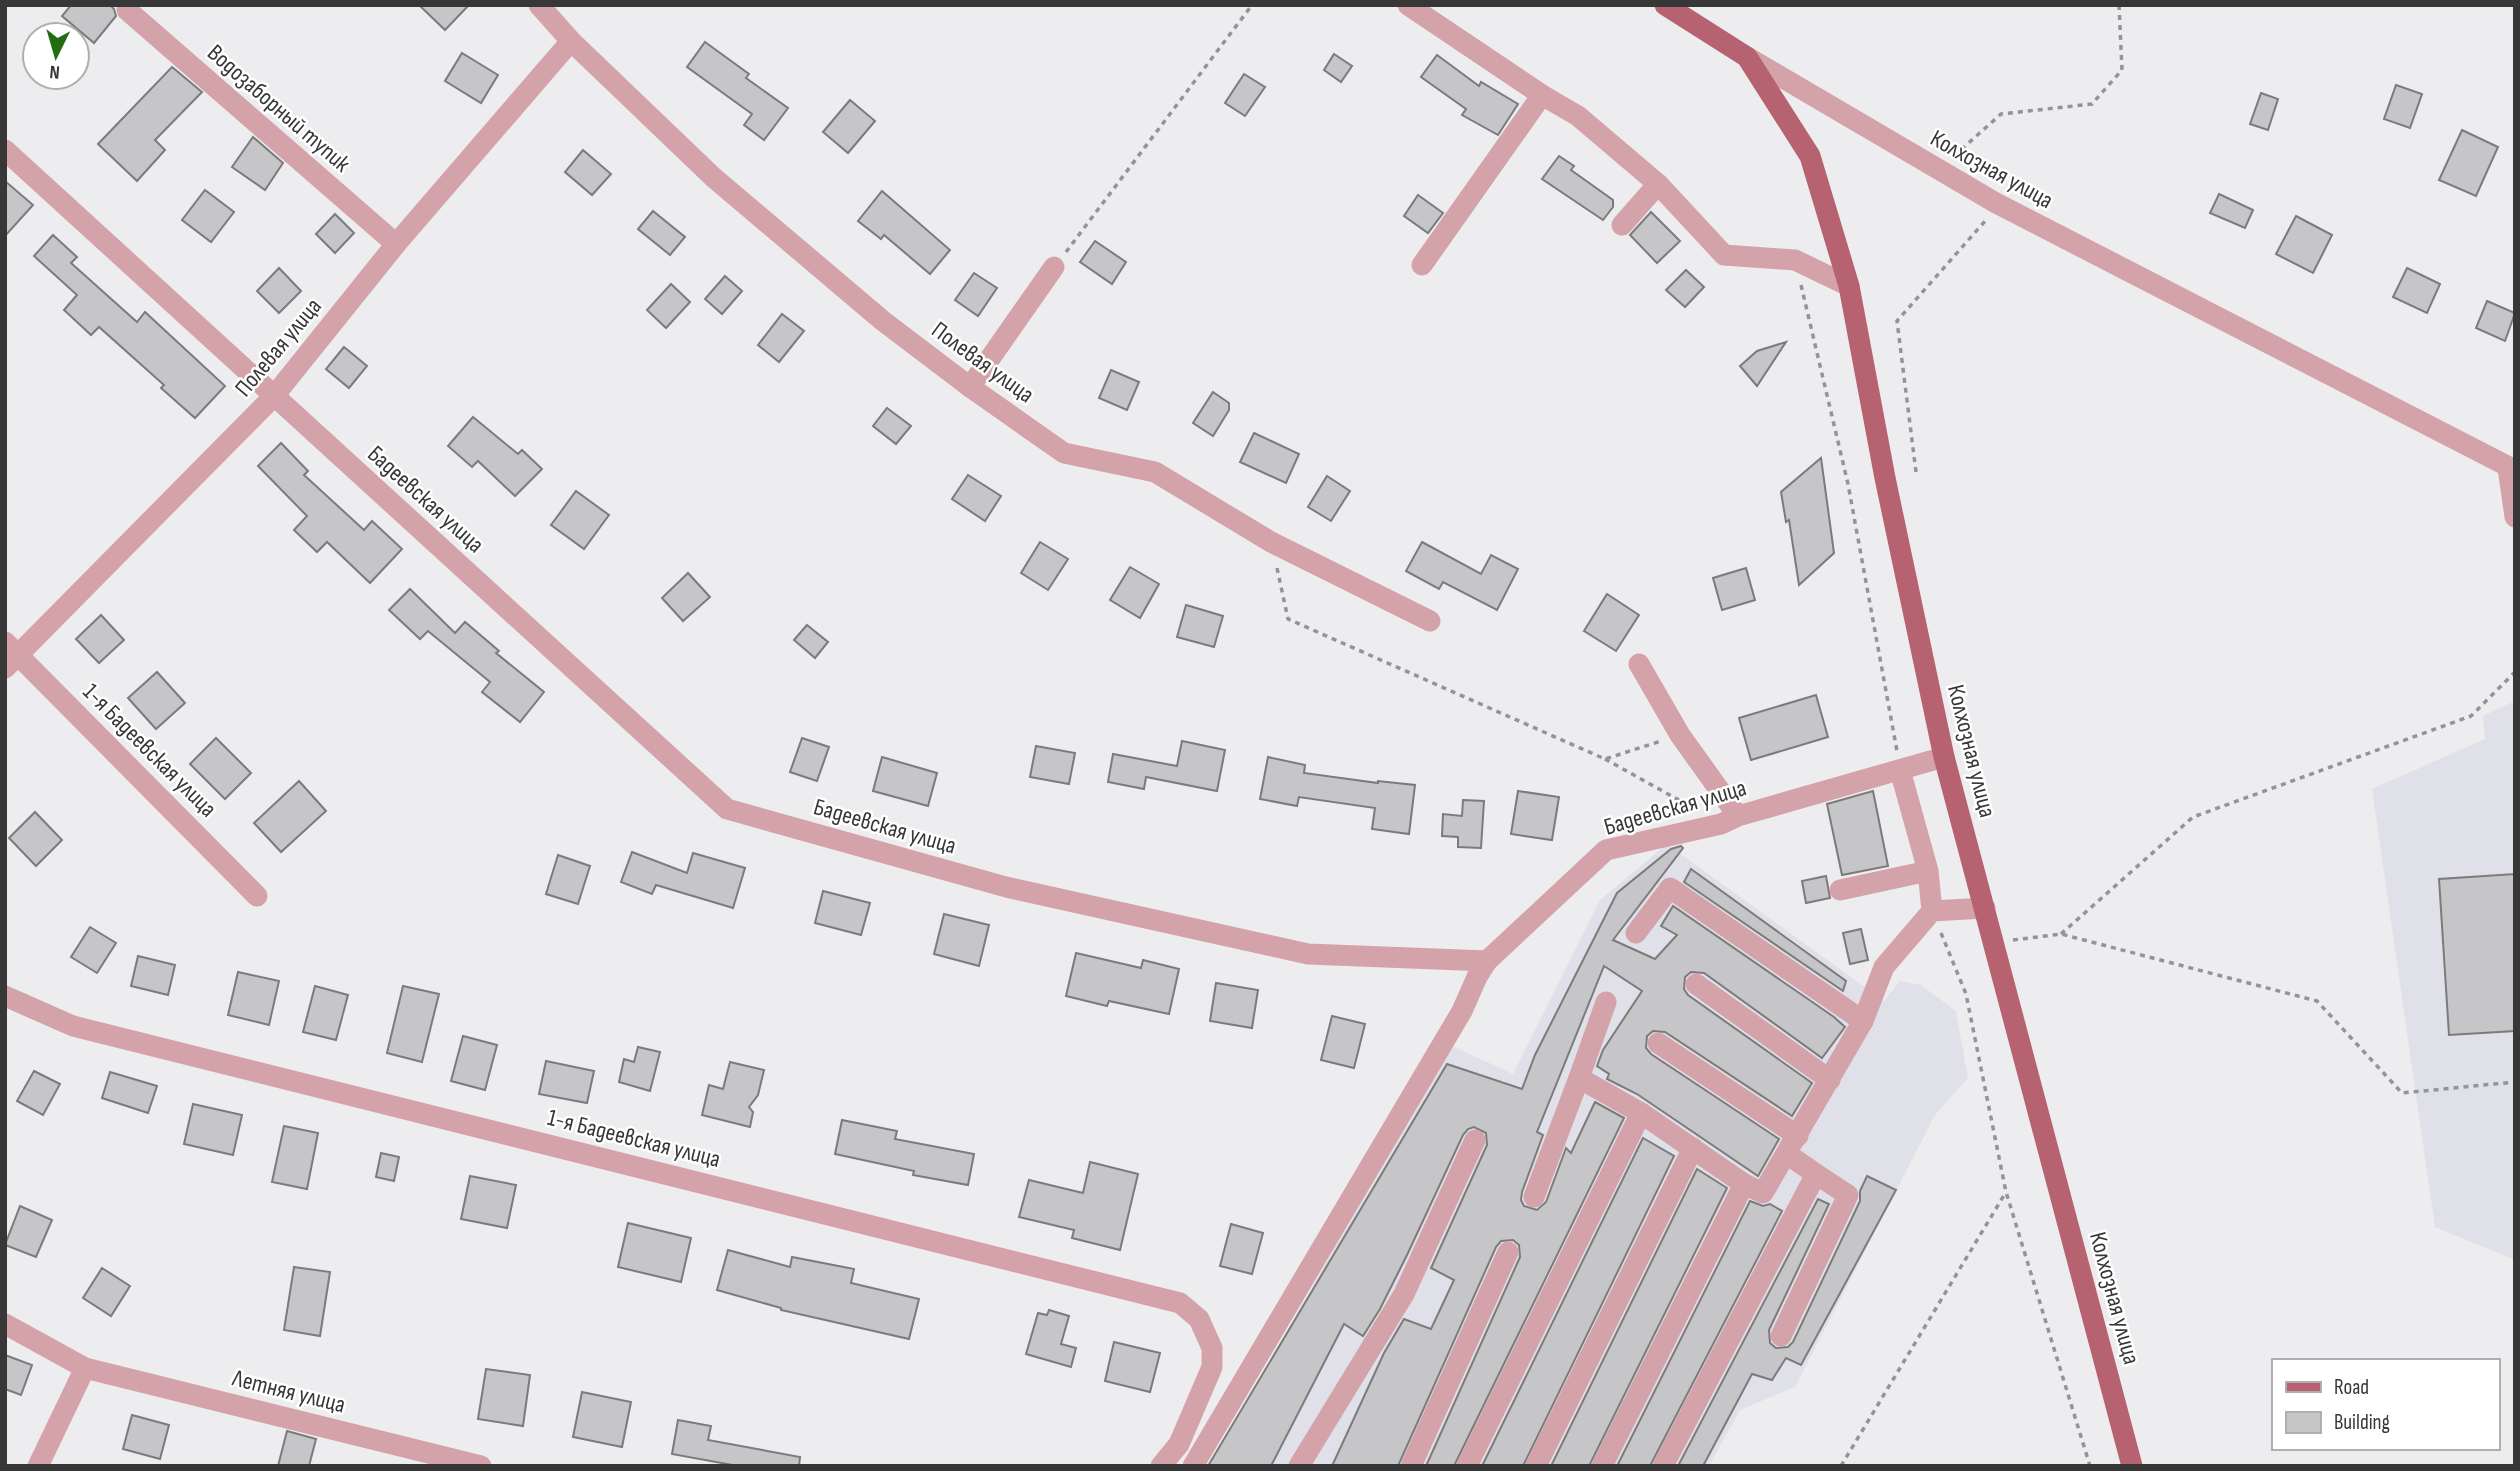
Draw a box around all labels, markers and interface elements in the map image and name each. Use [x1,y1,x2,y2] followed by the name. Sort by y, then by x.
[21,21,91,91] north arrow
[201,38,357,179] street label: Водозаборный тупик
[49,60,61,83] text: N
[1925,124,2058,215] street label: Колхозная улица
[229,292,328,402] street label: Полевая улица
[926,316,1040,409] street label: Полевая улица
[361,440,490,559] street label: Бадеевская улица
[77,677,223,823] street label: 1-я Бадеевская улица
[1941,682,2002,820] street label: Колхозная улица
[1601,773,1750,842] street label: Бадеевская улица
[810,792,959,861] street label: Бадеевская улица
[544,1103,723,1174] street label: 1-я Бадеевская улица
[2083,1229,2146,1367] street label: Колхозная улица
[2272,1359,2499,1450] legend
[229,1363,348,1419] street label: Летняя улица
[2334,1375,2369,1400] text: Road
[2334,1410,2390,1435] text: Building

